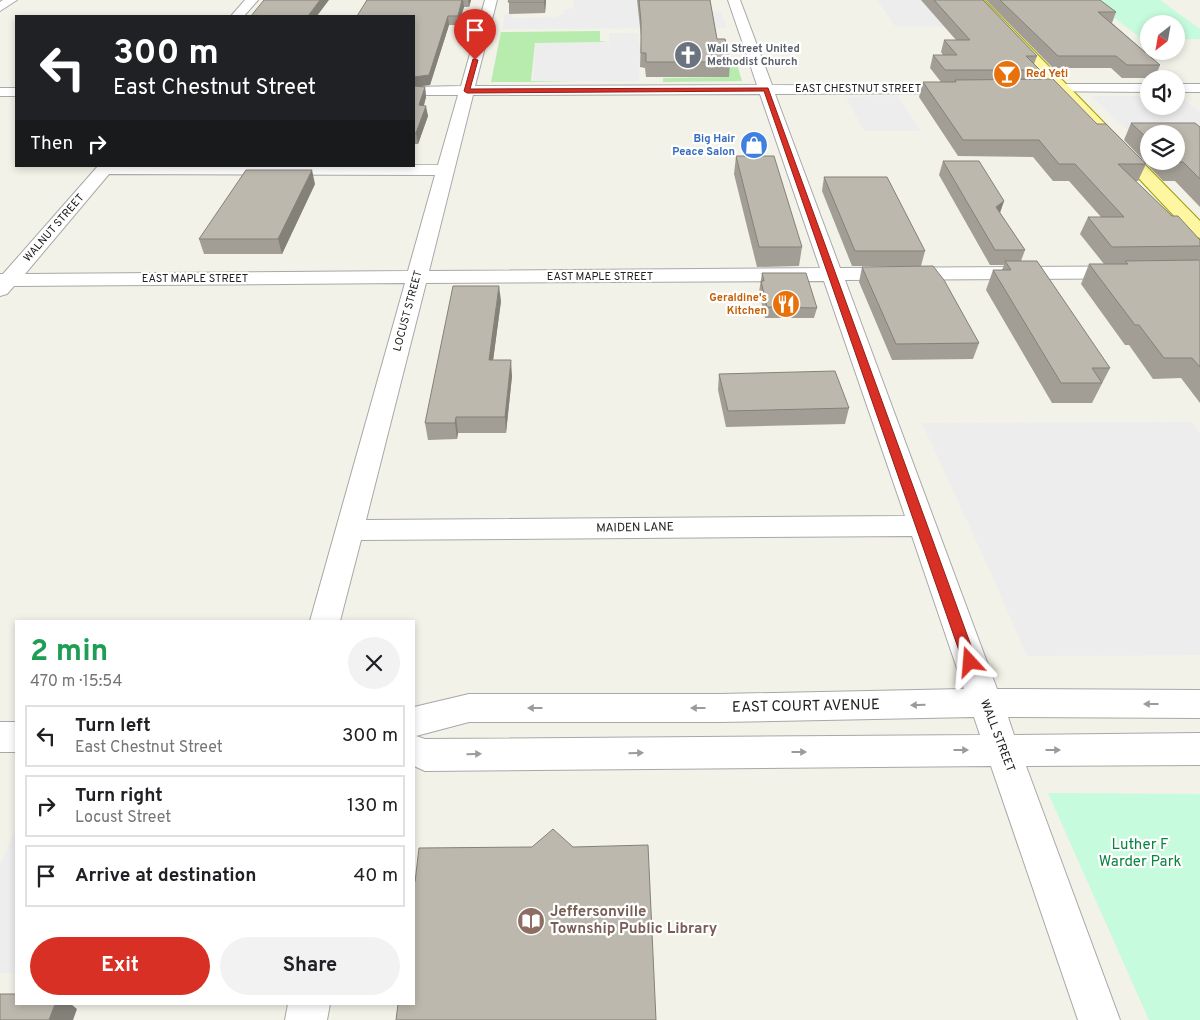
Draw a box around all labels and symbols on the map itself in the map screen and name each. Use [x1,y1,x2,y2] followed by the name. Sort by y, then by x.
[454,9,496,60] pin
[1140,15,1185,60] north arrow
[673,40,703,70] church icon: Wall Street United Methodist Church
[707,42,800,69] place label: Wall Street United Methodist Church
[992,59,1022,89] bar icon: Red Yeti
[1026,67,1068,81] place label: Red Yeti
[795,82,921,96] street label: EAST CHESTNUT STREET
[739,130,769,160] shop icon: Big Hair Peace Salon
[672,132,735,159] place label: Big Hair Peace Salon
[21,191,87,265] street label: WALNUT STREET
[390,269,426,353] street label: LOCUST STREET
[547,270,653,284] street label: EAST MAPLE STREET
[142,272,248,286] street label: EAST MAPLE STREET
[771,289,801,319] restaurant icon: Geraldine's Kitchen
[709,291,767,318] place label: Geraldine's Kitchen
[596,519,674,537] street label: MAIDEN LANE
[943,635,995,687] position arrow
[732,696,880,718] street label: EAST COURT AVENUE
[976,697,1018,775] street label: WALL STREET
[1143,700,1159,708] one-way arrow
[910,701,926,709] one-way arrow
[527,704,543,712] one-way arrow
[689,704,705,712] one-way arrow
[954,746,970,754] one-way arrow
[1045,746,1061,754] one-way arrow
[791,747,807,755] one-way arrow
[629,749,645,757] one-way arrow
[466,750,482,758] one-way arrow
[1099,836,1181,872] park label: Luther F Warder Park
[550,903,718,939] place label: Jeffersonville Township Public Library
[516,906,546,936] library icon: Jeffersonville Township Public Library

